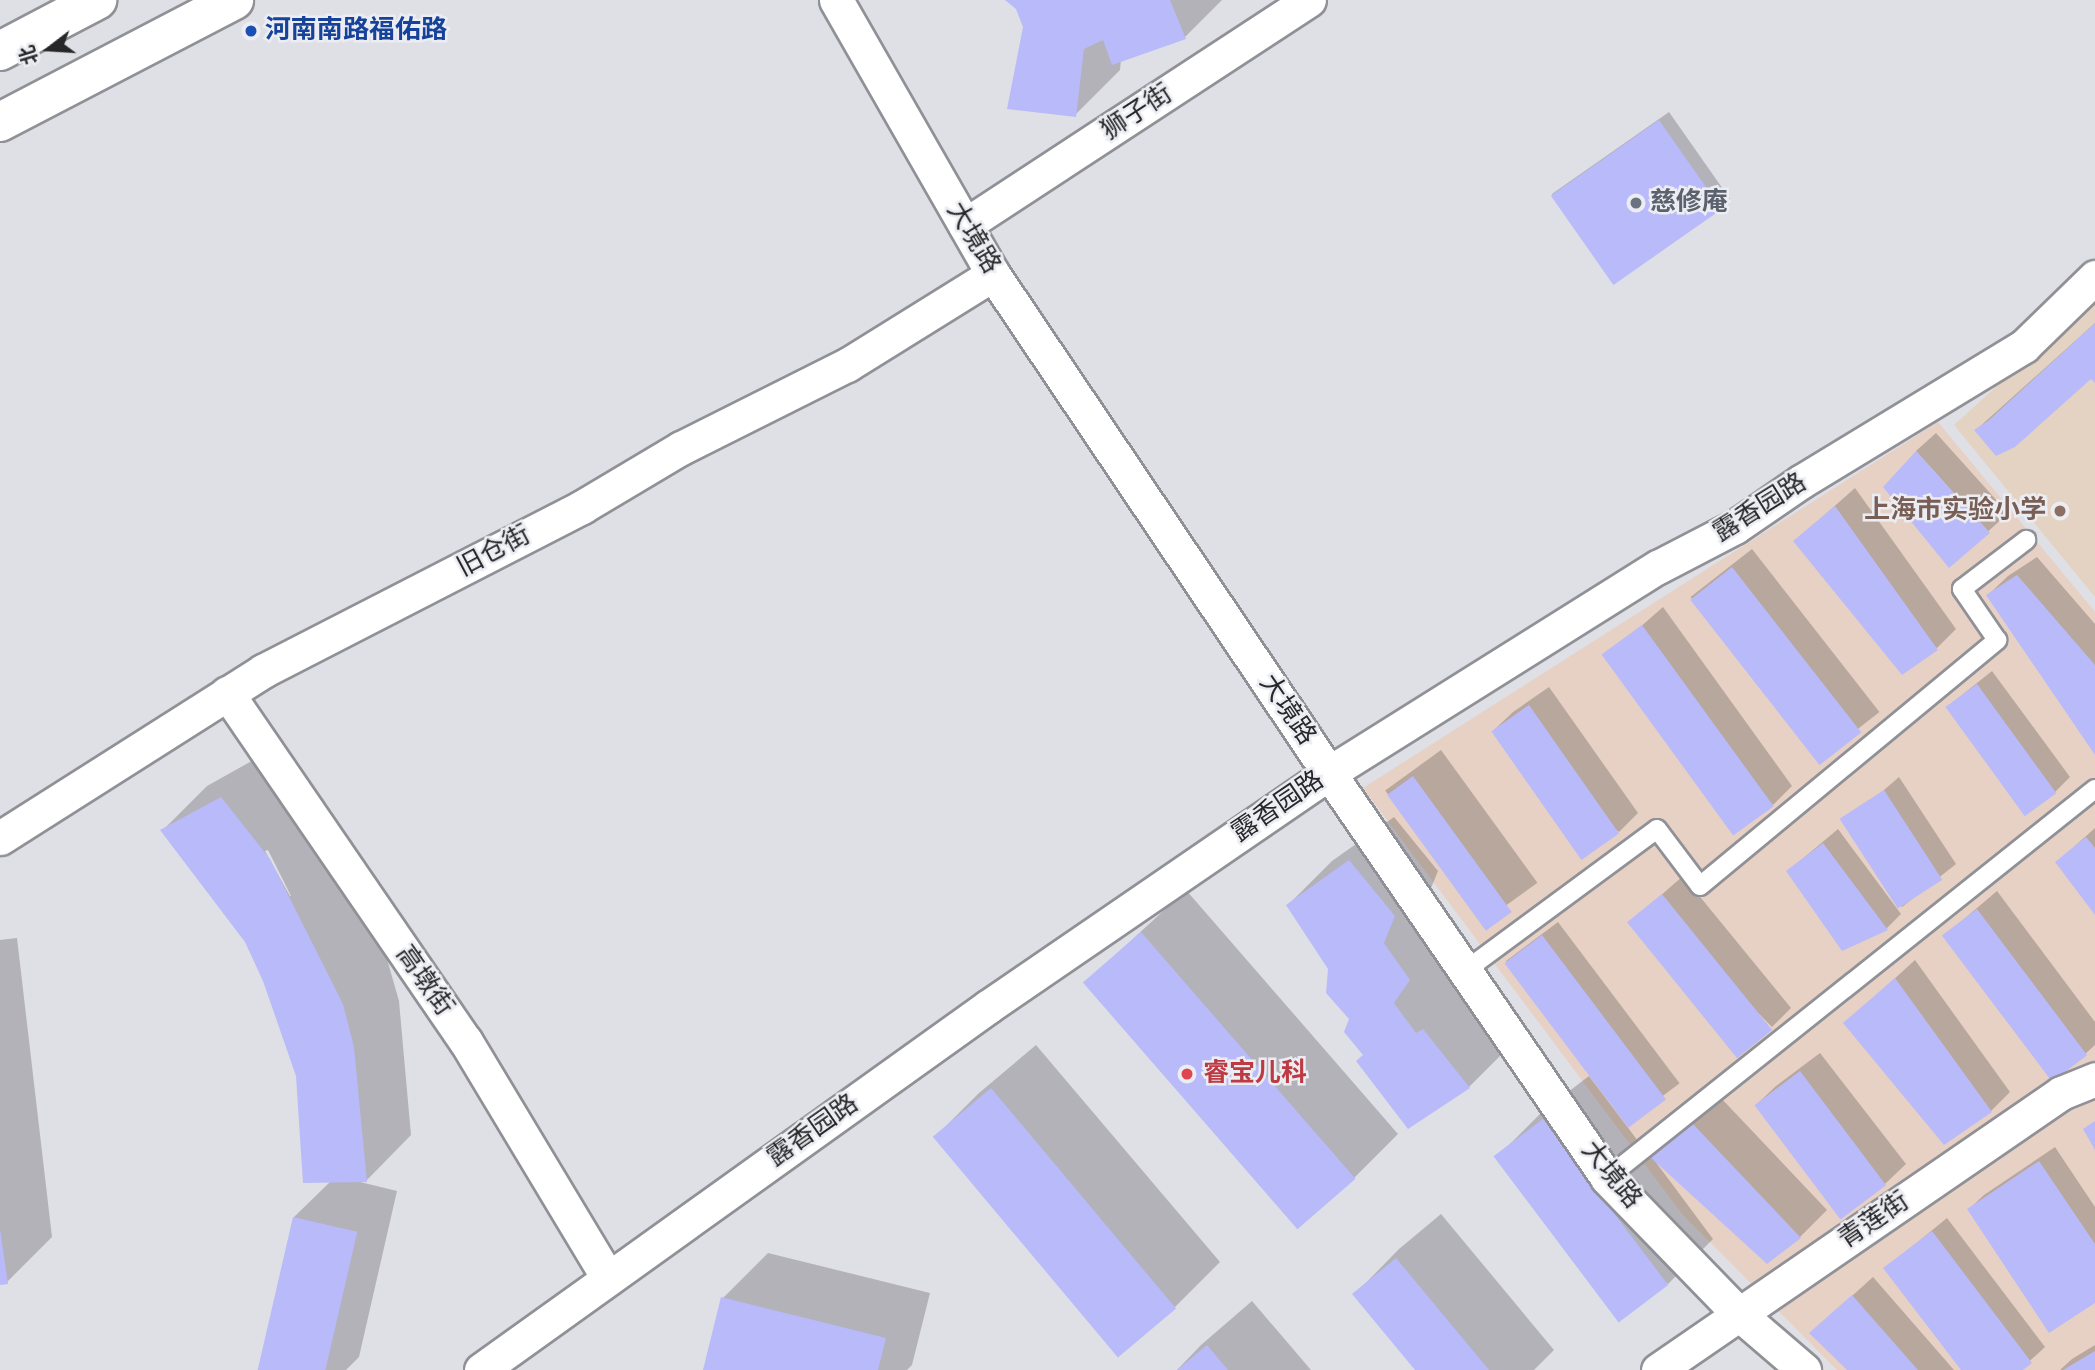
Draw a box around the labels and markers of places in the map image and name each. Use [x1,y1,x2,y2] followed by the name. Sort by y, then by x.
[265,15,447,47] place label: 河南南路福佑路
[243,23,259,39] marker: 河南南路福佑路
[1650,187,1728,219] place label: 慈修庵
[1628,195,1644,211] marker: 慈修庵
[1864,495,2046,527] place label: 上海市实验小学
[2052,503,2068,519] marker: 上海市实验小学
[1203,1058,1307,1090] place label: 睿宝儿科
[1177,1064,1197,1084] marker: 睿宝儿科

